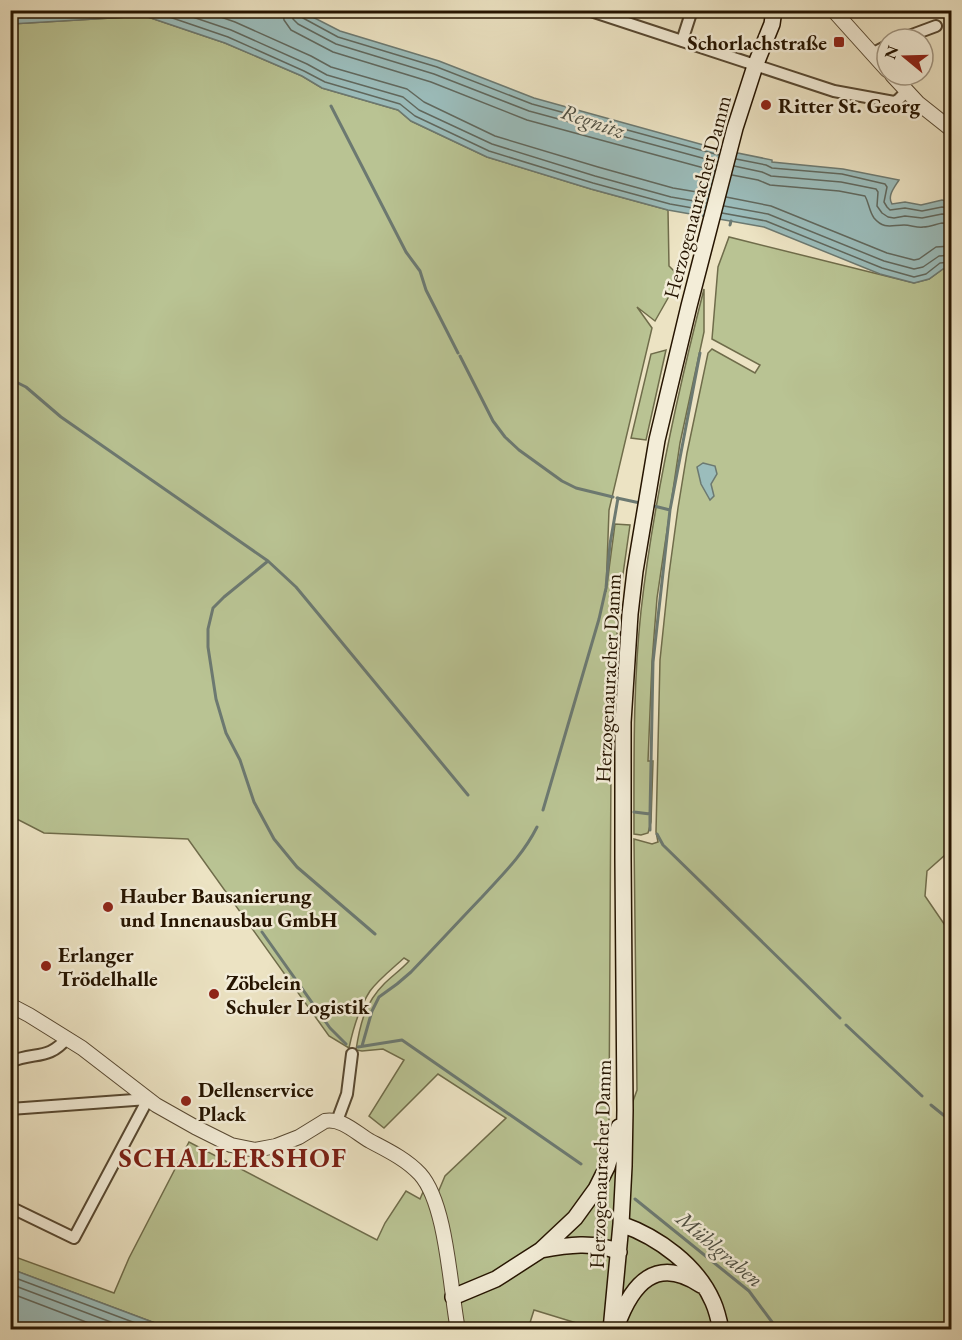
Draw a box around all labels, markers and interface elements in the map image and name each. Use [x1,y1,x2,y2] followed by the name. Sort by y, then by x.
[875,27,935,87] north arrow
[687,29,827,56] place label: Schorlachstraße
[832,35,846,49] marker: Schorlachstraße
[879,43,903,62] text: N
[657,92,737,302] street label: Herzogenauracher Damm
[778,92,921,119] place label: Ritter St. Georg
[557,97,629,145] water label: Regnitz
[759,98,773,112] marker: Ritter St. Georg
[589,573,627,783] street label: Herzogenauracher Damm
[120,882,337,933] place label: Hauber Bausanierung und Innenausbau GmbH
[101,900,115,914] marker: Hauber Bausanierung und Innenausbau GmbH
[58,941,158,992] place label: Erlanger Trödelhalle
[39,959,53,973] marker: Erlanger Trödelhalle
[226,969,370,1020] place label: Zöbelein Schuler Logistik
[207,987,221,1001] marker: Zöbelein Schuler Logistik
[583,1059,617,1269] street label: Herzogenauracher Damm
[198,1076,314,1127] place label: Dellenservice Plack
[179,1094,193,1108] marker: Dellenservice Plack
[118,1140,348,1175] district label: SCHALLERSHOF
[669,1203,770,1294] water label: Mühlgraben

